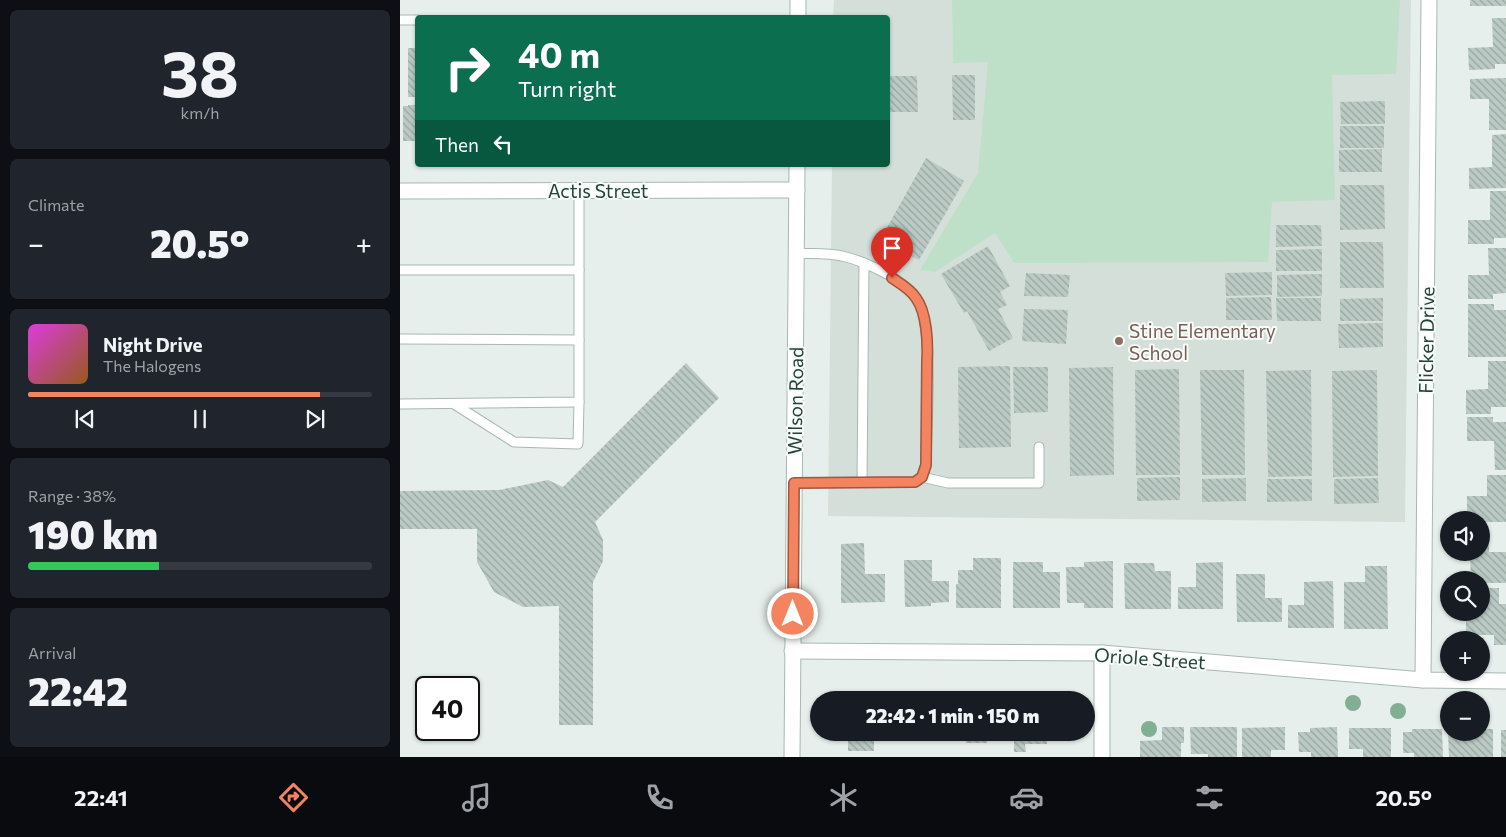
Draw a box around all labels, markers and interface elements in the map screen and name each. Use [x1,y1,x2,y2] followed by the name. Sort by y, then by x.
[161,31,239,110] text: 38
[518,32,600,75] text: 40 m
[435,35,500,100] icon: right
[518,75,616,102] text: Turn right
[181,103,219,122] text: km/h
[489,130,517,158] icon: left
[435,133,479,156] text: Then
[548,179,649,202] street label: Actis Street
[28,195,84,214] text: Climate
[150,219,250,266] text: 20.5°
[28,226,44,260] text: −
[356,226,372,260] text: +
[871,227,913,278] pin
[878,234,906,262] icon: arrive
[1414,286,1438,394] street label: Flicker Drive
[1129,319,1276,364] place label: Stine Elementary School
[103,333,203,356] text: Night Drive
[1113,335,1125,347] marker: Stine Elementary School
[783,347,807,455] street label: Wilson Road
[103,356,201,375] text: The Halogens
[71,405,99,433] icon: previous
[186,405,214,433] icon: pause
[301,405,329,433] icon: next
[28,486,116,505] text: Range · 38%
[28,510,158,557] text: 190 km
[1440,511,1490,741] map controls
[1440,511,1490,561] button: sound
[1440,571,1490,621] button: search
[766,587,818,639] position arrow
[1440,631,1490,681] button: +
[28,643,76,662] text: Arrival
[1094,643,1207,673] street label: Oriole Street
[28,667,128,714] text: 22:42
[415,676,480,741] speed limit sign: 40
[1440,691,1490,741] button: −
[866,704,1039,727] text: 22:42 · 1 min · 150 m
[276,780,311,815] icon: directions
[459,780,494,815] icon: music
[642,780,677,815] icon: phone
[826,780,861,815] icon: climate
[1009,780,1044,815] icon: car
[1192,780,1227,815] icon: filters
[74,784,128,811] text: 22:41
[1375,784,1432,811] text: 20.5°

